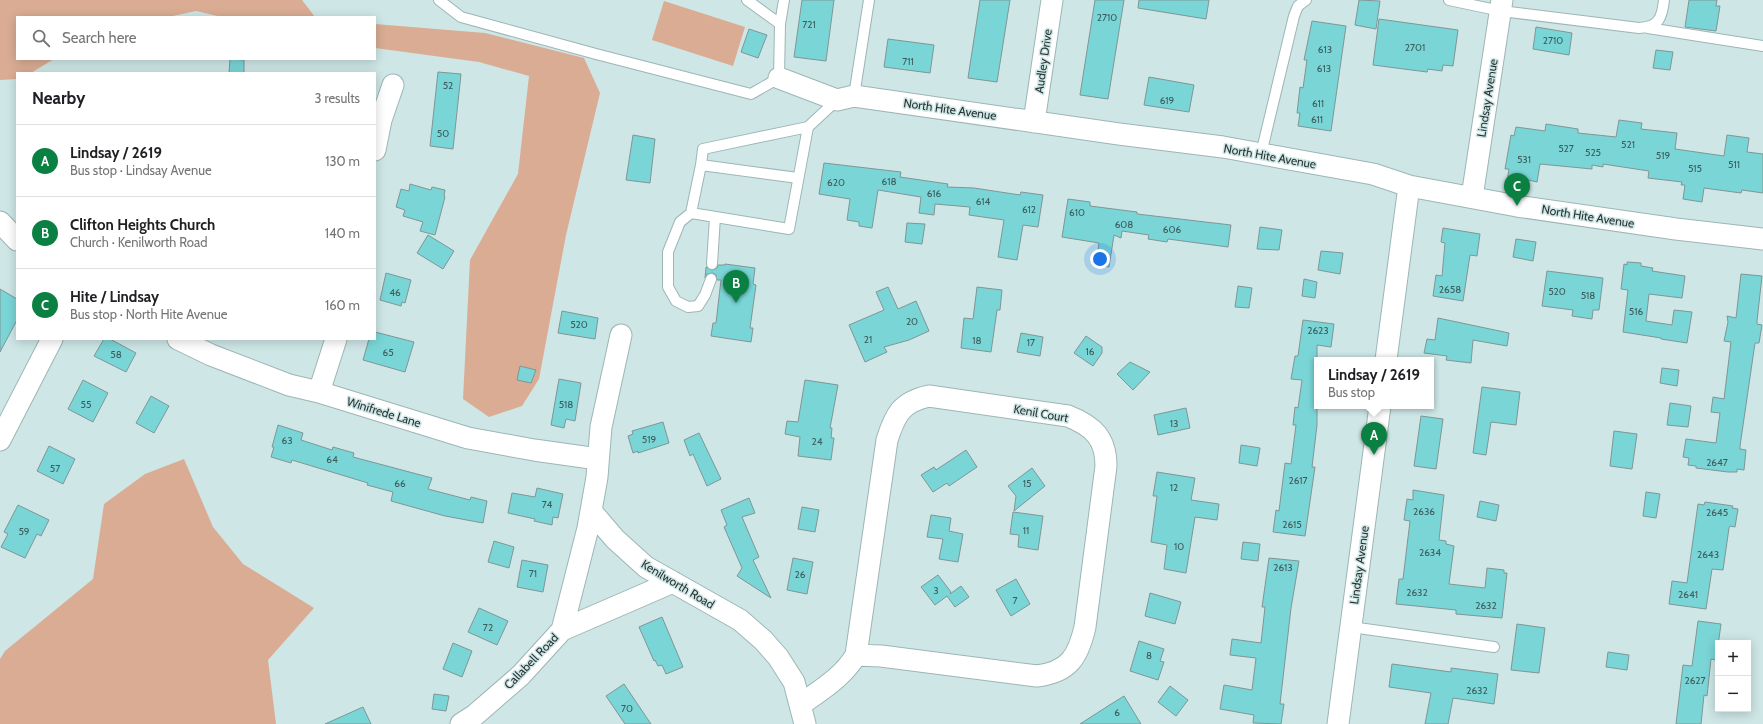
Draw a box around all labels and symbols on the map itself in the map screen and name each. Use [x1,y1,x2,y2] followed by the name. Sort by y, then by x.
[1097,11,1117,24] house number: 2710
[802,18,816,31] house number: 721
[1031,28,1055,94] street label: Audley Drive
[1543,34,1563,47] house number: 2710
[1405,41,1425,54] house number: 2701
[1318,43,1332,56] house number: 613
[902,55,914,68] house number: 711
[1473,58,1501,138] street label: Lindsay Avenue
[1317,62,1331,75] house number: 613
[443,79,453,92] house number: 52
[1160,94,1175,107] house number: 619
[903,95,997,123] street label: North Hite Avenue
[1312,97,1324,110] house number: 611
[1311,113,1323,126] house number: 611
[437,127,449,140] house number: 50
[1621,138,1635,151] house number: 521
[1223,140,1317,172] street label: North Hite Avenue
[1558,142,1574,155] house number: 527
[1585,146,1601,159] house number: 525
[1656,149,1670,162] house number: 519
[1517,153,1531,166] house number: 531
[1728,158,1740,171] house number: 511
[1688,162,1702,175] house number: 515
[1504,173,1530,206] pin: C
[882,175,896,188] house number: 618
[827,176,845,189] house number: 620
[927,187,942,200] house number: 616
[976,195,991,208] house number: 614
[1541,201,1635,231] street label: North Hite Avenue
[1022,203,1036,216] house number: 612
[1069,206,1085,219] house number: 610
[1115,218,1133,231] house number: 608
[1163,223,1181,236] house number: 606
[1090,249,1110,269] your location
[723,270,749,303] pin: B
[1439,283,1461,296] house number: 2658
[1548,285,1566,298] house number: 520
[389,286,401,299] house number: 46
[1581,289,1595,302] house number: 518
[1629,305,1643,318] house number: 516
[906,315,918,328] house number: 20
[570,318,588,331] house number: 520
[1307,324,1329,337] house number: 2623
[864,333,872,346] house number: 21
[972,334,982,347] house number: 18
[1027,336,1035,349] house number: 17
[1086,345,1095,358] house number: 16
[382,346,394,359] house number: 65
[110,348,122,361] house number: 58
[345,394,423,430] street label: Winifrede Lane
[81,398,91,411] house number: 55
[559,398,573,411] house number: 518
[1012,401,1070,425] street label: Kenil Court
[1170,417,1178,430] house number: 13
[1361,422,1387,455] pin: A
[642,433,656,446] house number: 519
[281,434,293,447] house number: 63
[811,435,823,448] house number: 24
[326,453,338,466] house number: 64
[1706,456,1728,469] house number: 2647
[50,462,60,475] house number: 57
[1288,474,1308,487] house number: 2617
[394,477,406,490] house number: 66
[1023,477,1031,490] house number: 15
[1170,481,1178,494] house number: 12
[542,498,552,511] house number: 74
[1413,505,1435,518] house number: 2636
[1706,506,1728,519] house number: 2645
[1282,518,1302,531] house number: 2615
[1023,524,1029,537] house number: 11
[18,525,30,538] house number: 59
[1346,525,1372,605] street label: Lindsay Avenue
[1174,540,1184,553] house number: 10
[1419,546,1441,559] house number: 2634
[1697,548,1719,561] house number: 2643
[639,556,717,612] street label: Kenilworth Road
[1273,561,1293,574] house number: 2613
[529,567,537,580] house number: 71
[795,568,806,581] house number: 26
[933,584,939,597] house number: 3
[1406,586,1428,599] house number: 2632
[1678,588,1698,601] house number: 2641
[1012,594,1018,607] house number: 7
[1475,599,1497,612] house number: 2632
[483,621,493,634] house number: 72
[501,630,561,692] street label: Callabell Road
[1146,649,1152,662] house number: 8
[1684,674,1706,687] house number: 2627
[1466,684,1488,697] house number: 2632
[621,702,633,715] house number: 70
[1114,706,1120,719] house number: 6

